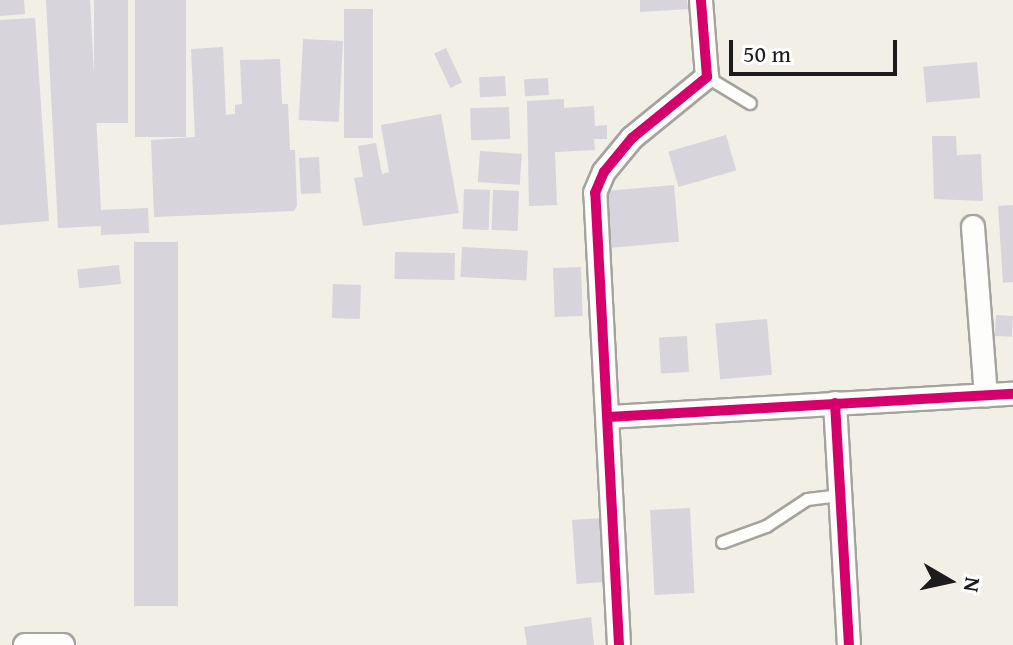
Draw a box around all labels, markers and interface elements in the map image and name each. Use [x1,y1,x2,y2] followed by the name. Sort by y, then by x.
[733,24,901,74] scale bar
[743,36,791,71] text: 50 m
[909,541,989,621] north arrow
[956,575,990,595] text: N

